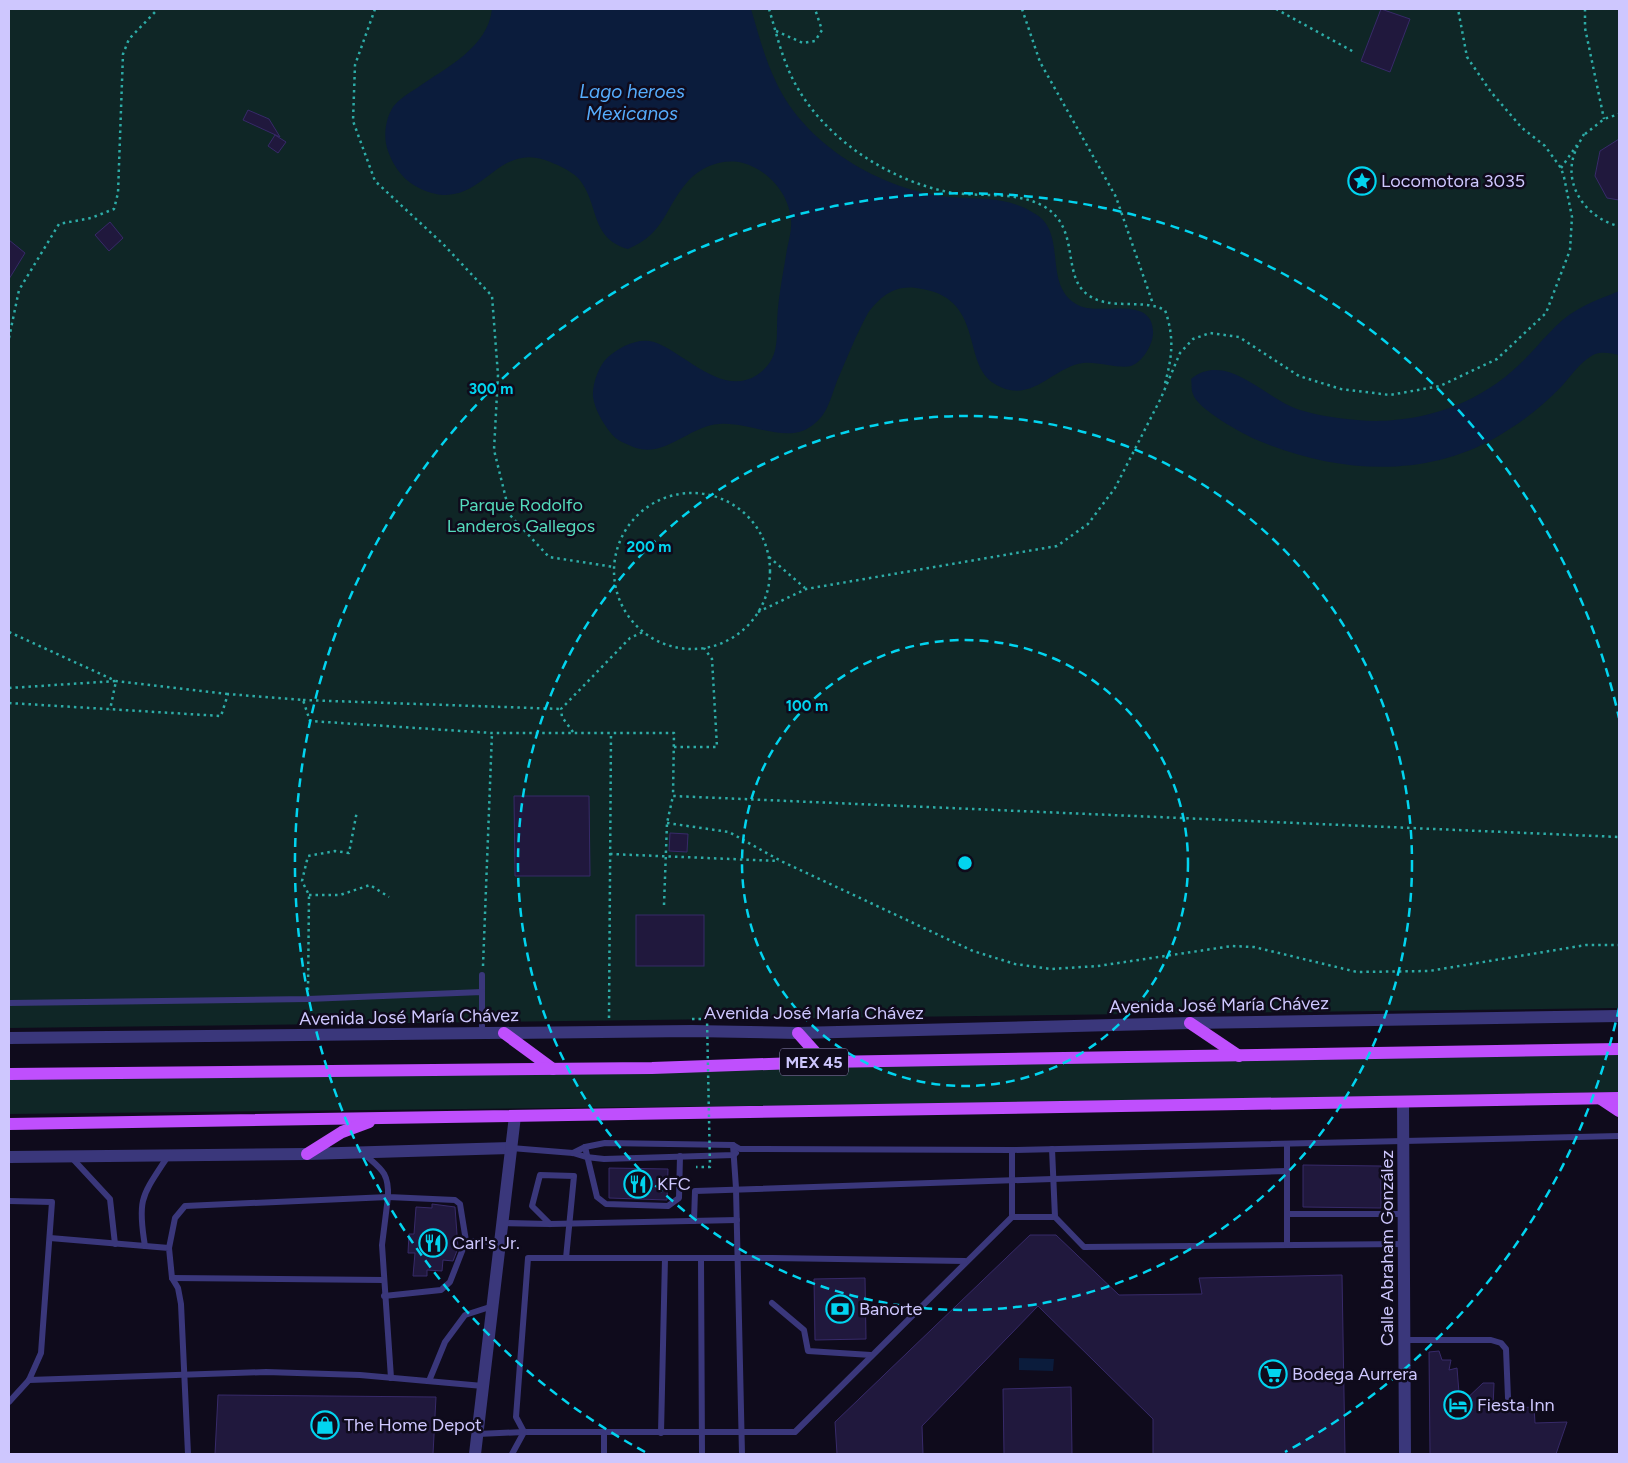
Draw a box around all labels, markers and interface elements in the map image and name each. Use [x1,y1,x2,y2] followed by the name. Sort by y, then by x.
[579,80,685,125] water label: Lago heroes Mexicanos
[1347,166,1377,196] place icon: Locomotora 3035
[1381,170,1525,192] place label: Locomotora 3035
[469,380,513,398] text: 300 m
[447,494,595,537] park label: Parque Rodolfo Landeros Gallegos
[627,538,671,556] text: 200 m
[786,697,828,715] text: 100 m
[956,854,974,872] centre of rings
[1109,992,1329,1018] street label: Avenida José María Chávez
[704,1002,924,1024] street label: Avenida José María Chávez
[299,1004,519,1030] street label: Avenida José María Chávez
[780,1048,848,1076] road number: MEX 45
[1376,1150,1398,1346] street label: Calle Abraham González
[623,1169,653,1199] restaurant icon: KFC
[657,1173,691,1195] place label: KFC
[418,1228,448,1258] restaurant icon: Carl's Jr.
[452,1232,520,1254] place label: Carl's Jr.
[825,1294,855,1324] bank icon: Banorte
[859,1298,923,1320] place label: Banorte
[1258,1359,1288,1389] supermarket icon: Bodega Aurrera
[1292,1363,1418,1385] place label: Bodega Aurrera
[1443,1390,1473,1420] hotel icon: Fiesta Inn
[1477,1394,1555,1416] place label: Fiesta Inn
[310,1410,340,1440] shop icon: The Home Depot
[344,1414,482,1436] place label: The Home Depot

